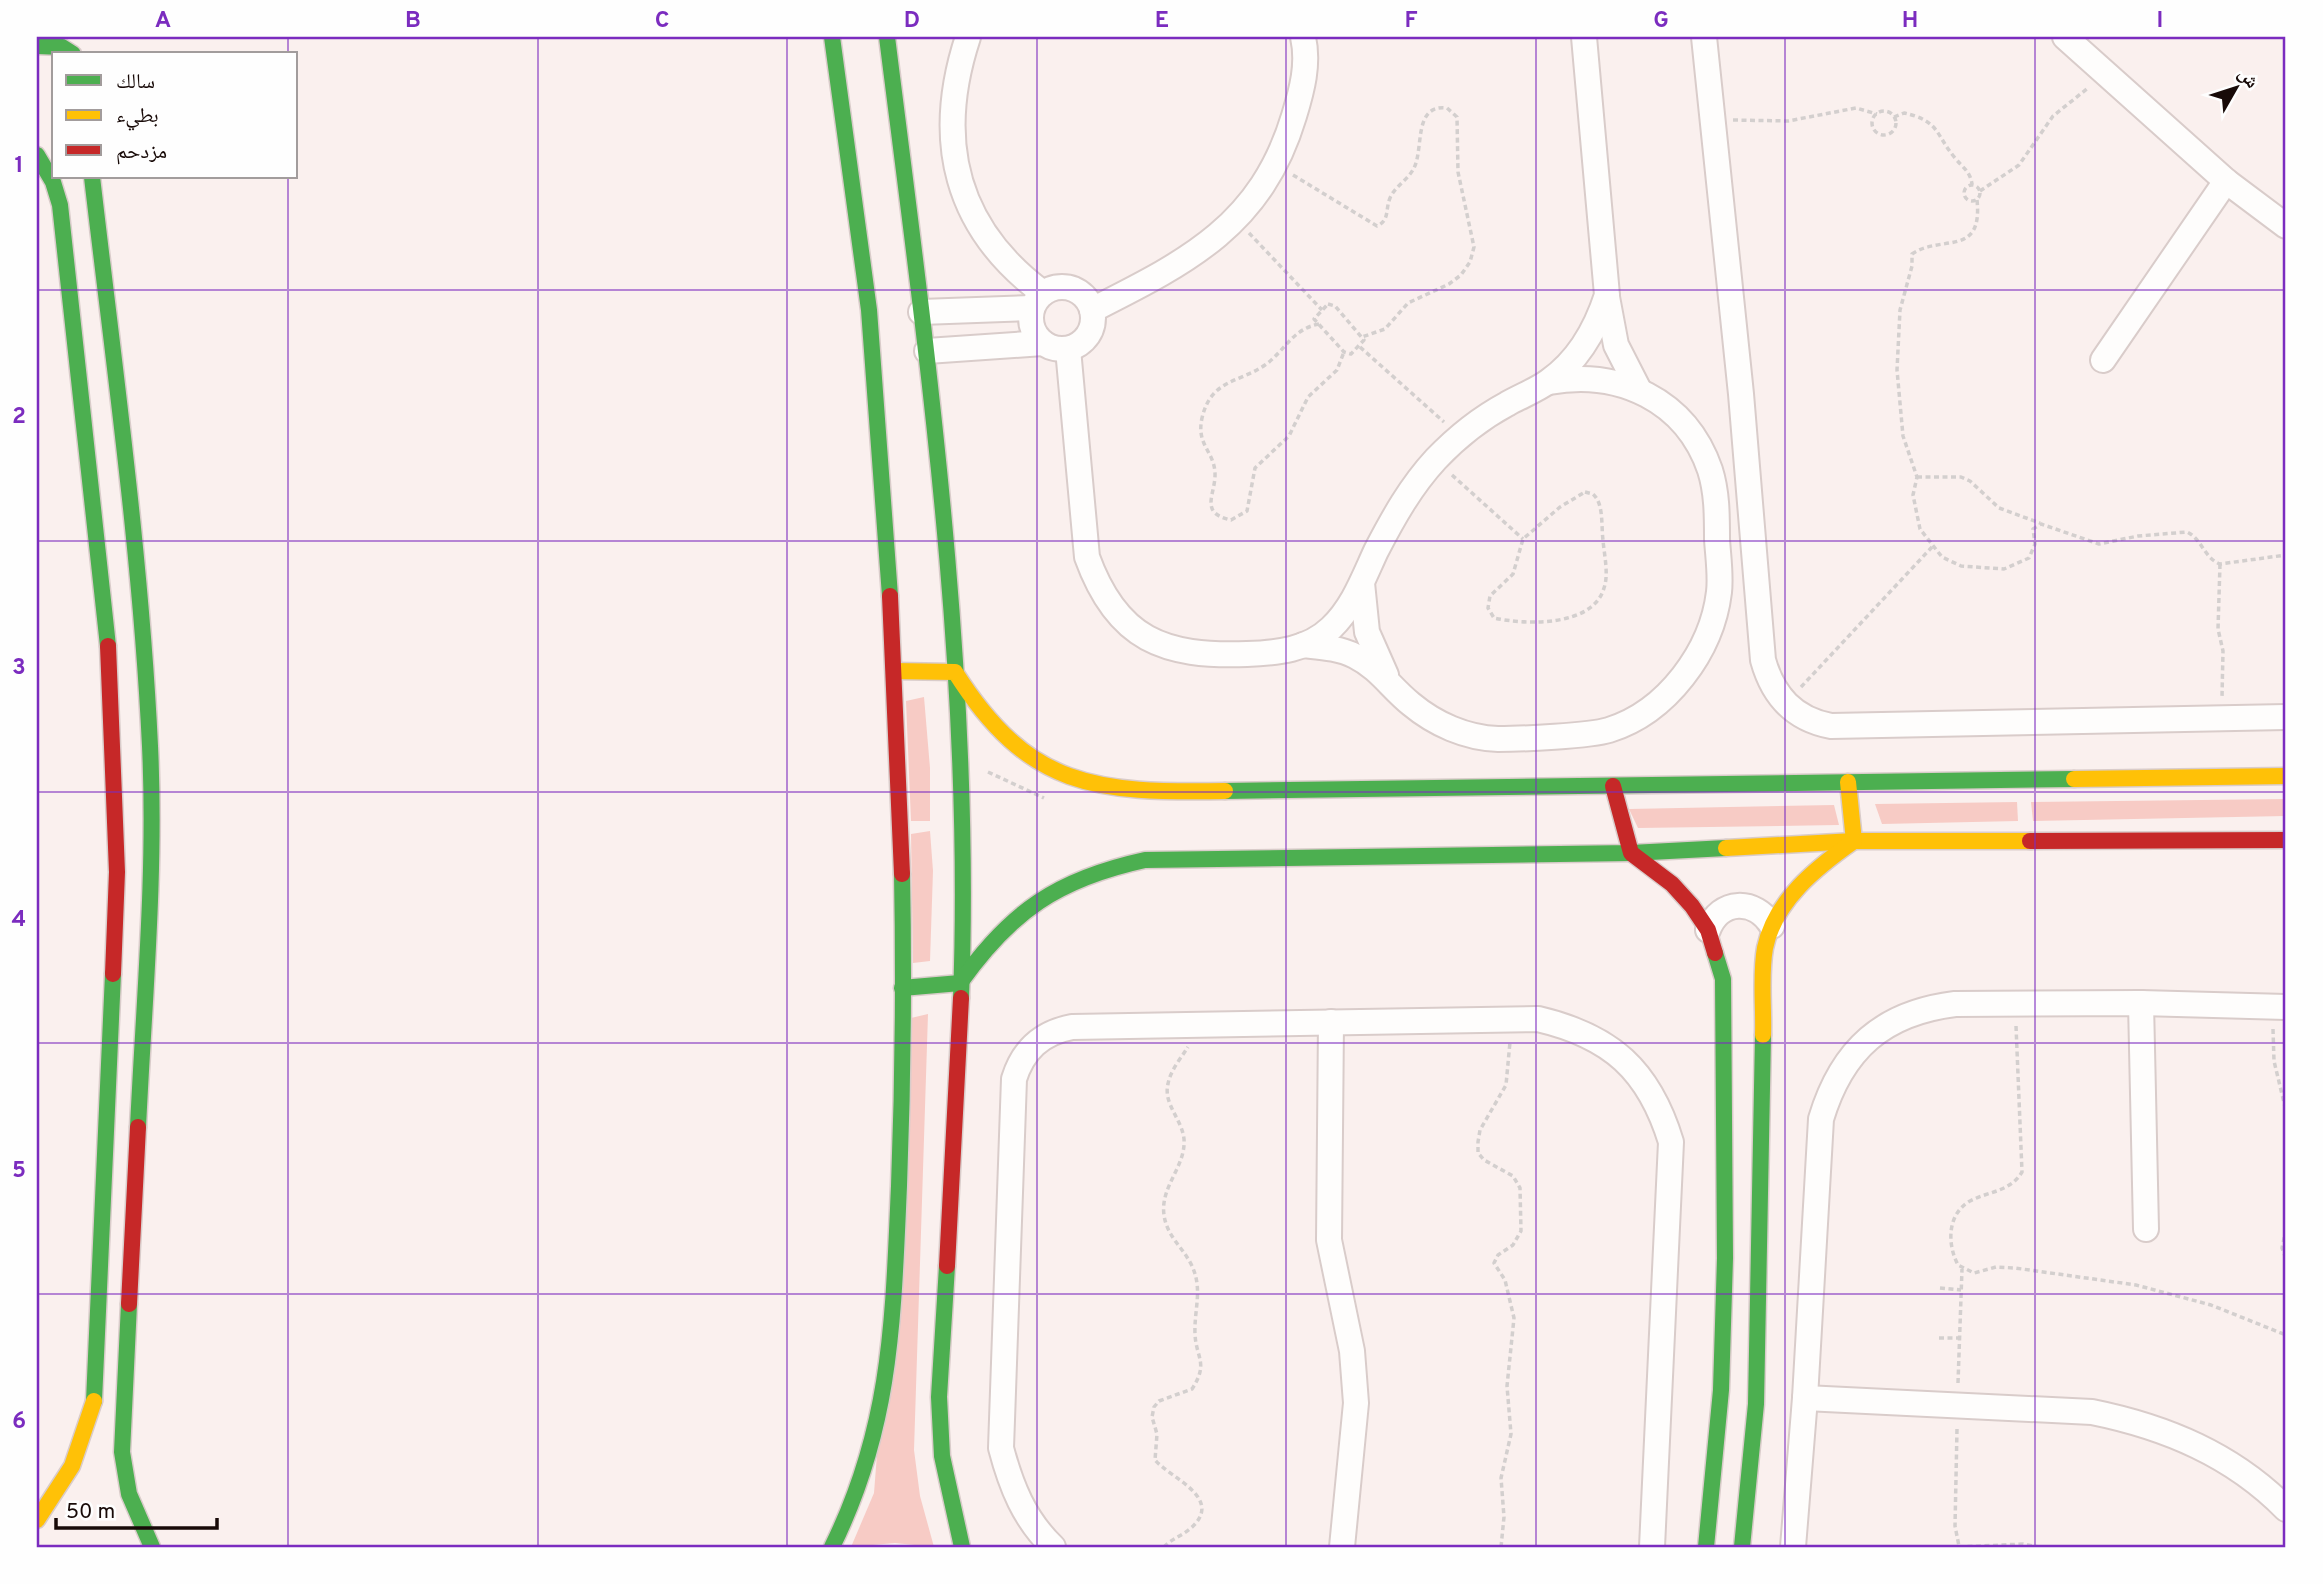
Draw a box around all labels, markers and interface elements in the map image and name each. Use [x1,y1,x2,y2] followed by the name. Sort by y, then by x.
[155,7,171,36] text: A
[405,7,421,36] text: B
[655,7,669,36] text: C
[904,7,920,36] text: D
[1155,7,1169,36] text: E
[1404,7,1418,36] text: F
[1653,7,1669,36] text: G
[1902,7,1918,36] text: H
[2157,7,2163,36] text: I
[52,52,298,178] legend
[2200,52,2270,122] north arrow
[2232,63,2263,94] text: ش
[116,69,155,96] text: سالك
[116,103,159,131] text: بطيء
[116,139,167,166] text: مزدحم
[14,152,24,181] text: 1
[12,403,26,432] text: 2
[12,654,26,683] text: 3
[12,906,26,935] text: 4
[12,1157,26,1186] text: 5
[12,1408,26,1437] text: 6
[56,1486,217,1530] scale bar
[66,1499,115,1526] text: 50 m

